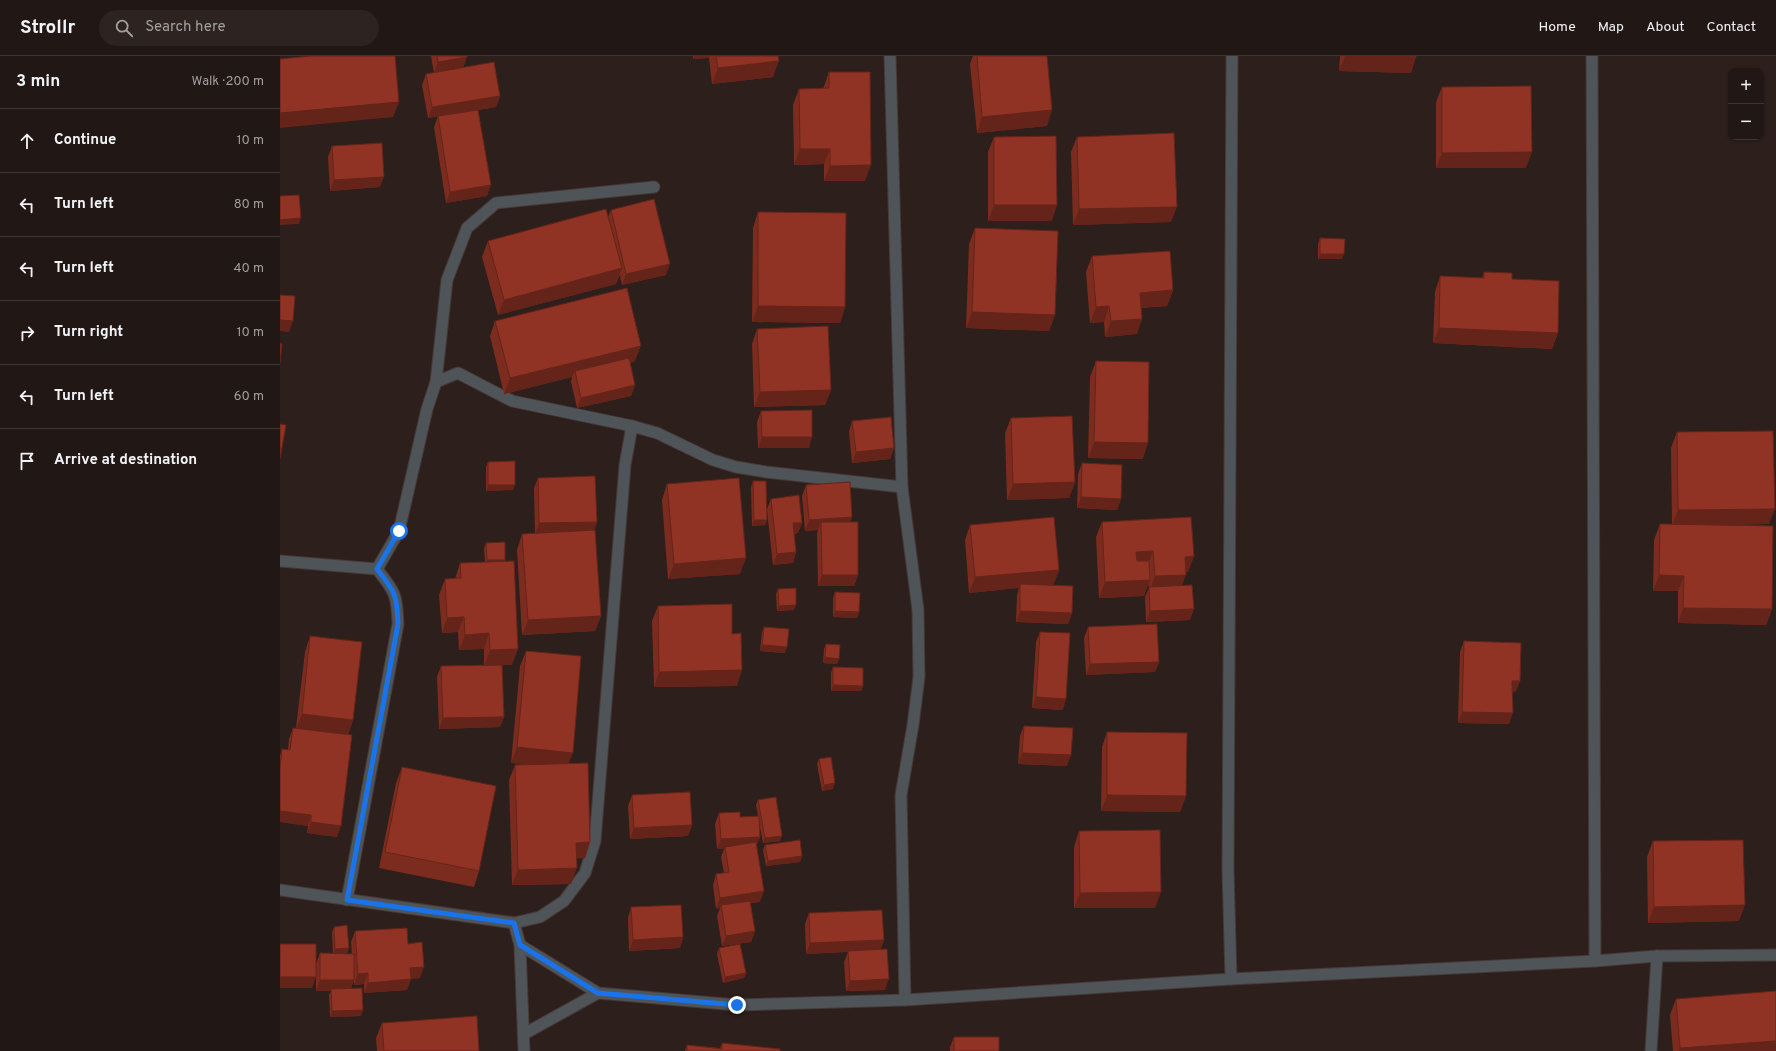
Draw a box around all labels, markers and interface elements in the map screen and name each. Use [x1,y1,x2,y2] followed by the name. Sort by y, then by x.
[99,10,379,46] search box
[20,16,75,40] text: Strollr
[113,17,135,39] icon: search
[145,18,225,37] text: Search here
[1539,19,1576,36] text: Home
[1598,19,1624,36] text: Map
[1646,19,1685,36] text: About
[1707,19,1756,36] text: Contact
[1728,68,1764,140] map controls
[1728,68,1764,104] button: +
[16,71,60,93] text: 3 min
[192,74,264,90] text: Walk · 200 m
[1728,104,1764,140] button: −
[16,130,38,152] icon: ahead
[54,131,116,150] text: Continue
[237,133,264,149] text: 10 m
[16,194,38,216] icon: left
[54,195,114,214] text: Turn left
[234,197,264,213] text: 80 m
[16,258,38,280] icon: left
[54,259,114,278] text: Turn left
[234,261,264,277] text: 40 m
[16,322,38,344] icon: right
[54,323,123,342] text: Turn right
[237,325,264,341] text: 10 m
[16,386,38,408] icon: left
[54,387,114,406] text: Turn left
[234,389,264,405] text: 60 m
[16,450,38,472] icon: arrive
[54,451,197,470] text: Arrive at destination
[390,522,408,540] route start
[728,996,746,1014] route end

